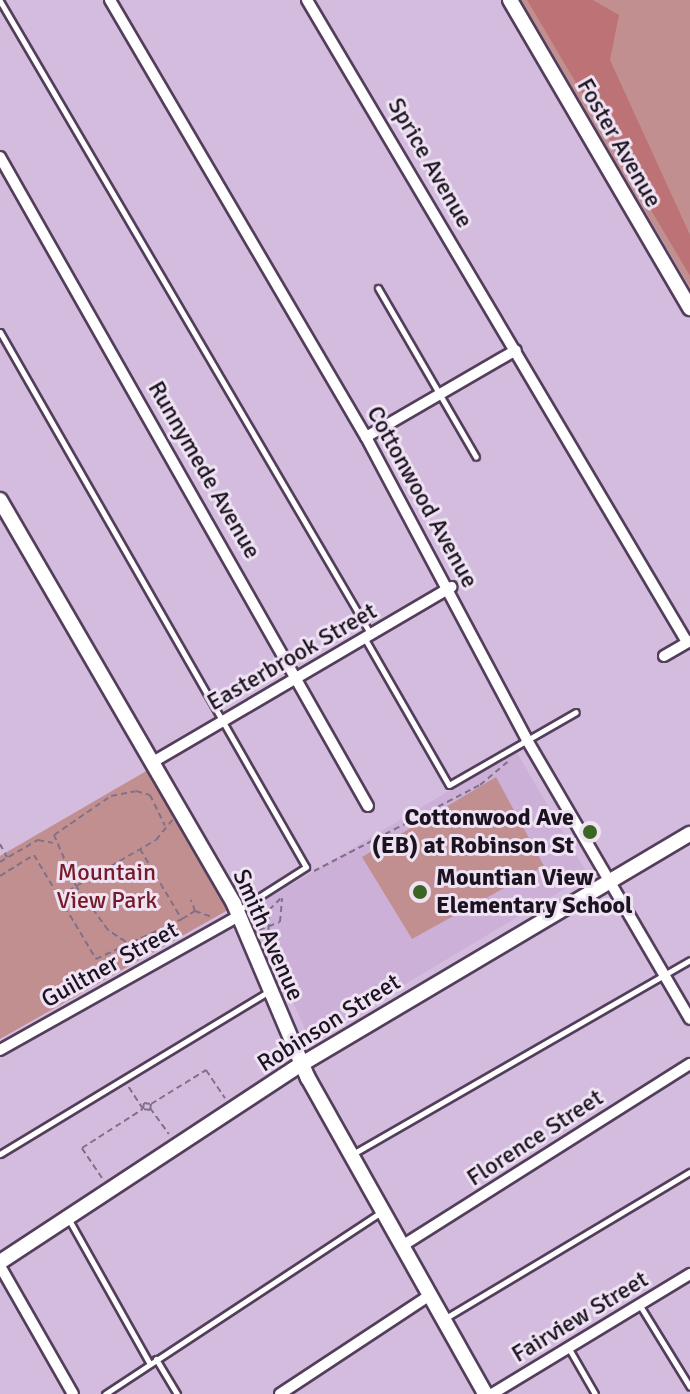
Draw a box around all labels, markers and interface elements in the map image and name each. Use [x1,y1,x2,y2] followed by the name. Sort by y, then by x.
[570,73,668,213] street label: Foster Avenue
[381,93,479,233] street label: Sprice Avenue
[141,376,267,564] street label: Runnymede Avenue
[360,401,484,593] street label: Cottonwood Avenue
[202,597,382,717] street label: Easterbrook Street
[372,804,574,860] place label: Cottonwood Ave (EB) at Robinson St
[581,823,599,841] marker: Cottonwood Ave (EB) at Robinson St
[57,859,157,915] park label: Mountain View Park
[436,864,633,920] place label: Mountian View Elementary School
[226,865,310,1005] street label: Smith Avenue
[411,883,429,901] marker: Mountian View Elementary School
[37,916,183,1014] street label: Guiltner Street
[252,968,406,1078] street label: Robinson Street
[462,1083,608,1193] street label: Florence Street
[507,1265,653,1369] street label: Fairview Street

